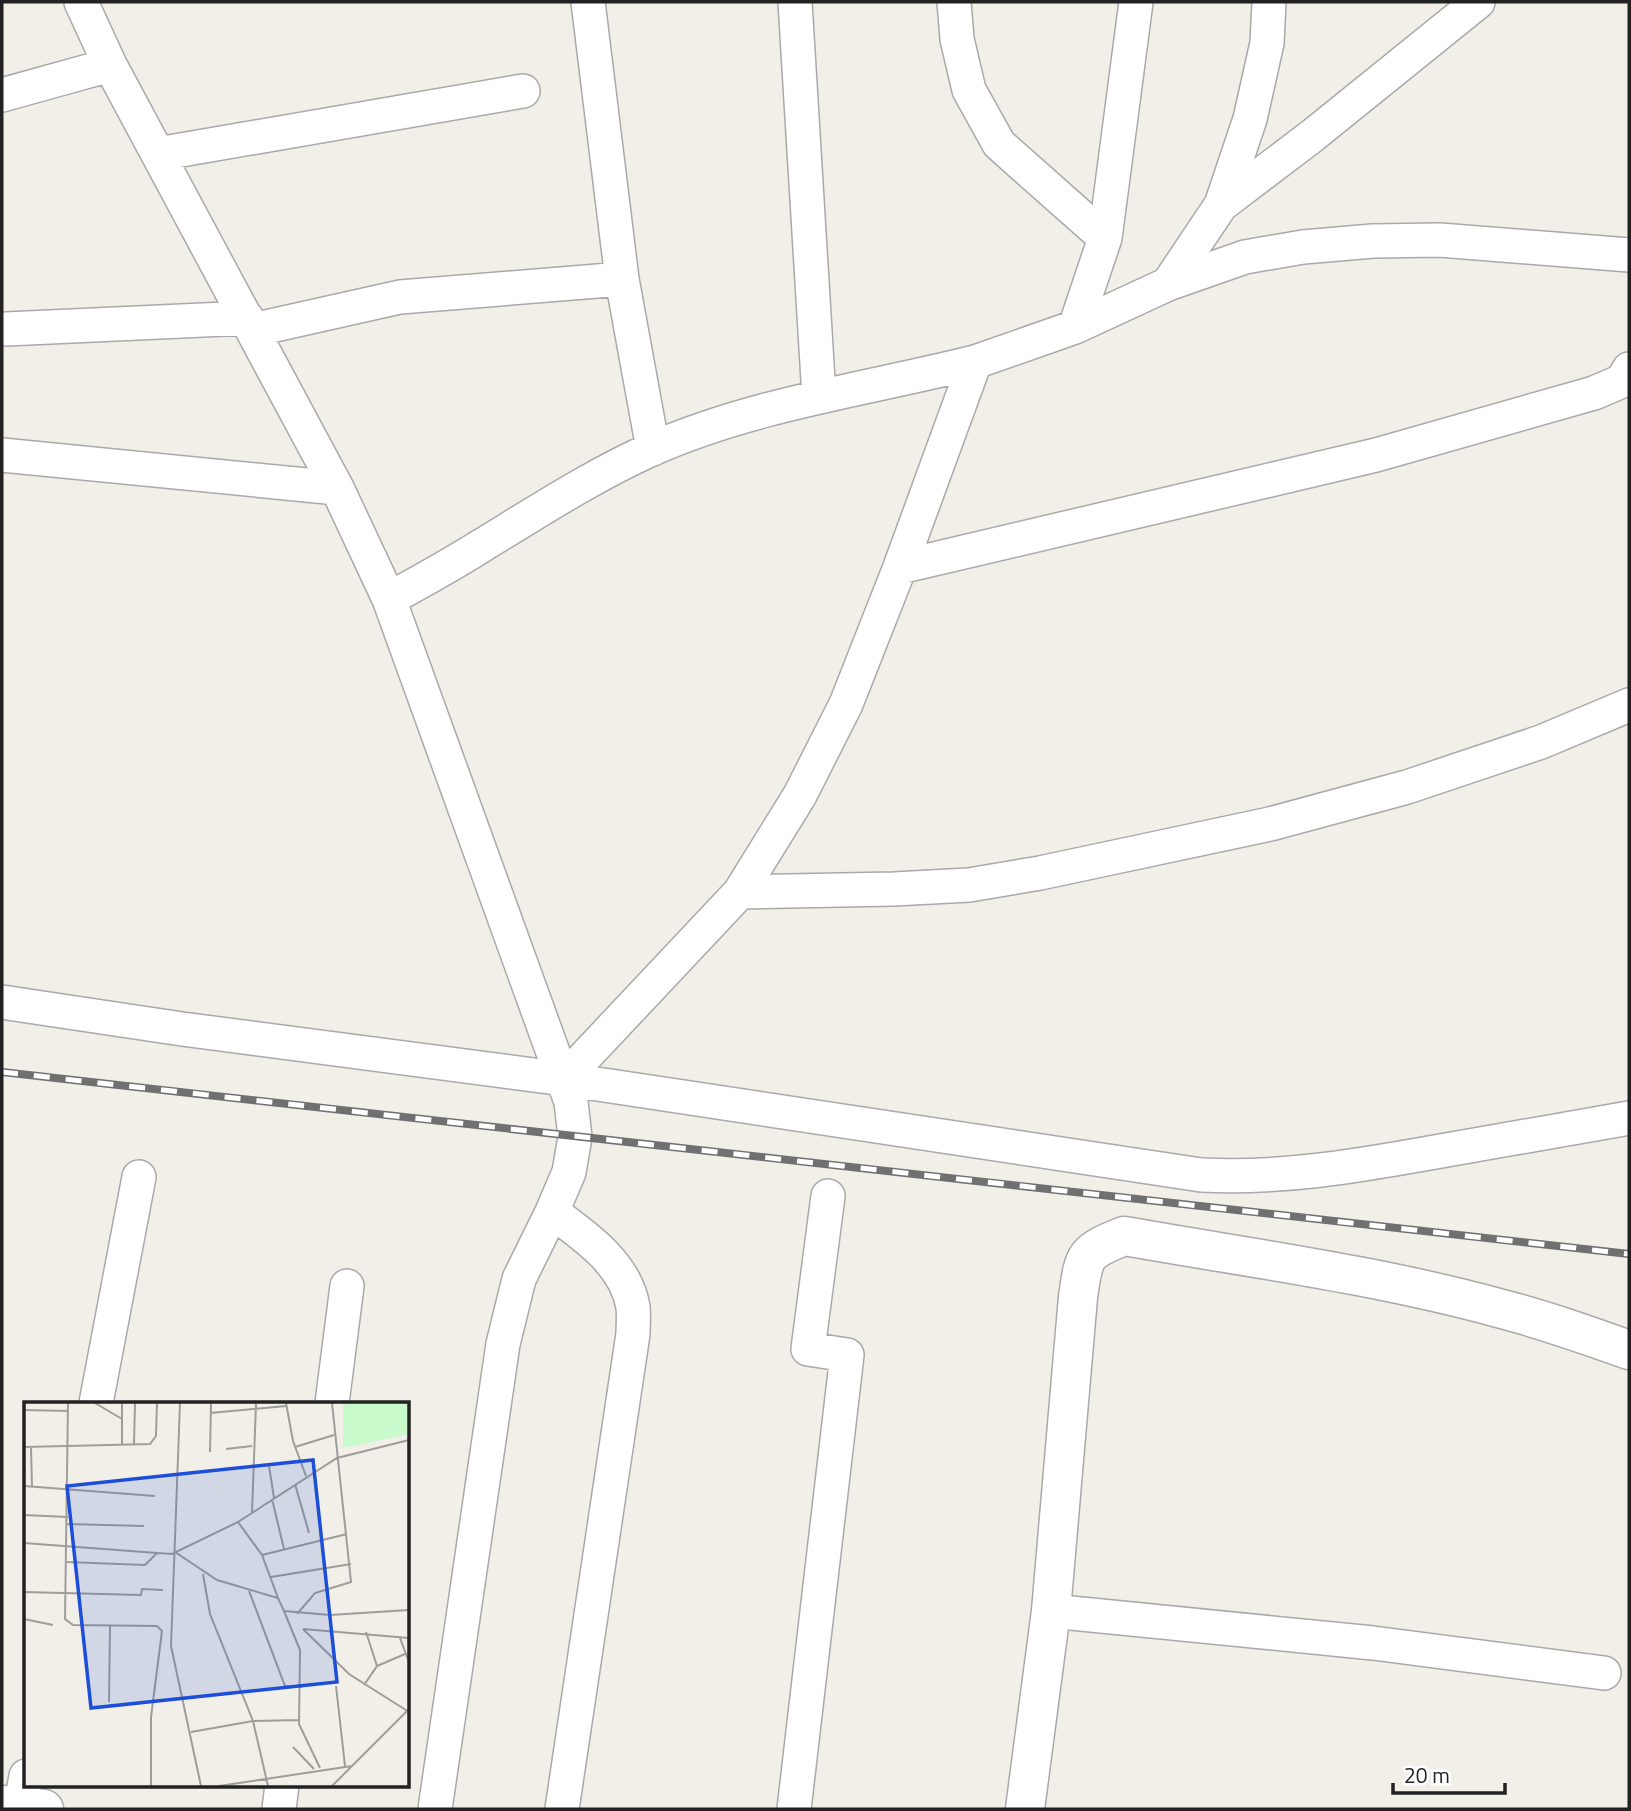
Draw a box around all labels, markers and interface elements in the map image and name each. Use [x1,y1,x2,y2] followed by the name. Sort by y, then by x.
[24,1402,410,1786] inset map
[1393,1752,1505,1796] scale bar
[1404,1759,1450,1791] text: 20 m

